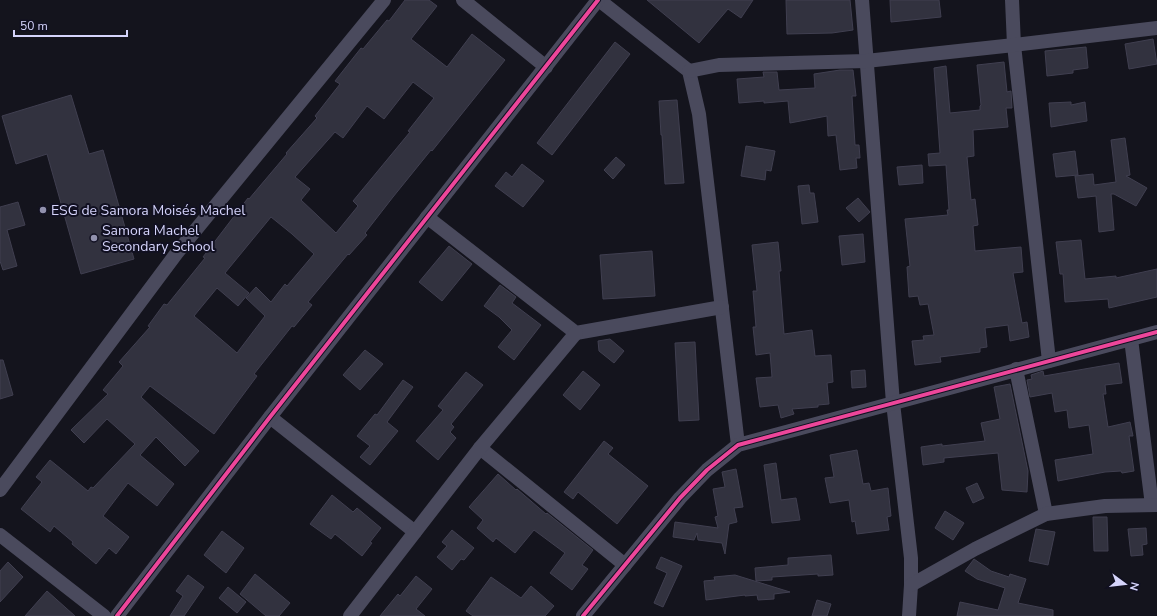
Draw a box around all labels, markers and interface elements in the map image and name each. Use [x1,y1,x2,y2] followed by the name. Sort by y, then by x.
[14,12,127,38] scale bar
[20,18,48,34] text: 50 m
[51,201,246,220] place label: ESG de Samora Moisés Machel
[38,205,48,215] marker: ESG de Samora Moisés Machel
[102,221,216,256] place label: Samora Machel Secondary School
[89,233,99,243] marker: Samora Machel Secondary School
[1105,564,1145,604] north arrow
[1126,581,1142,592] text: N

